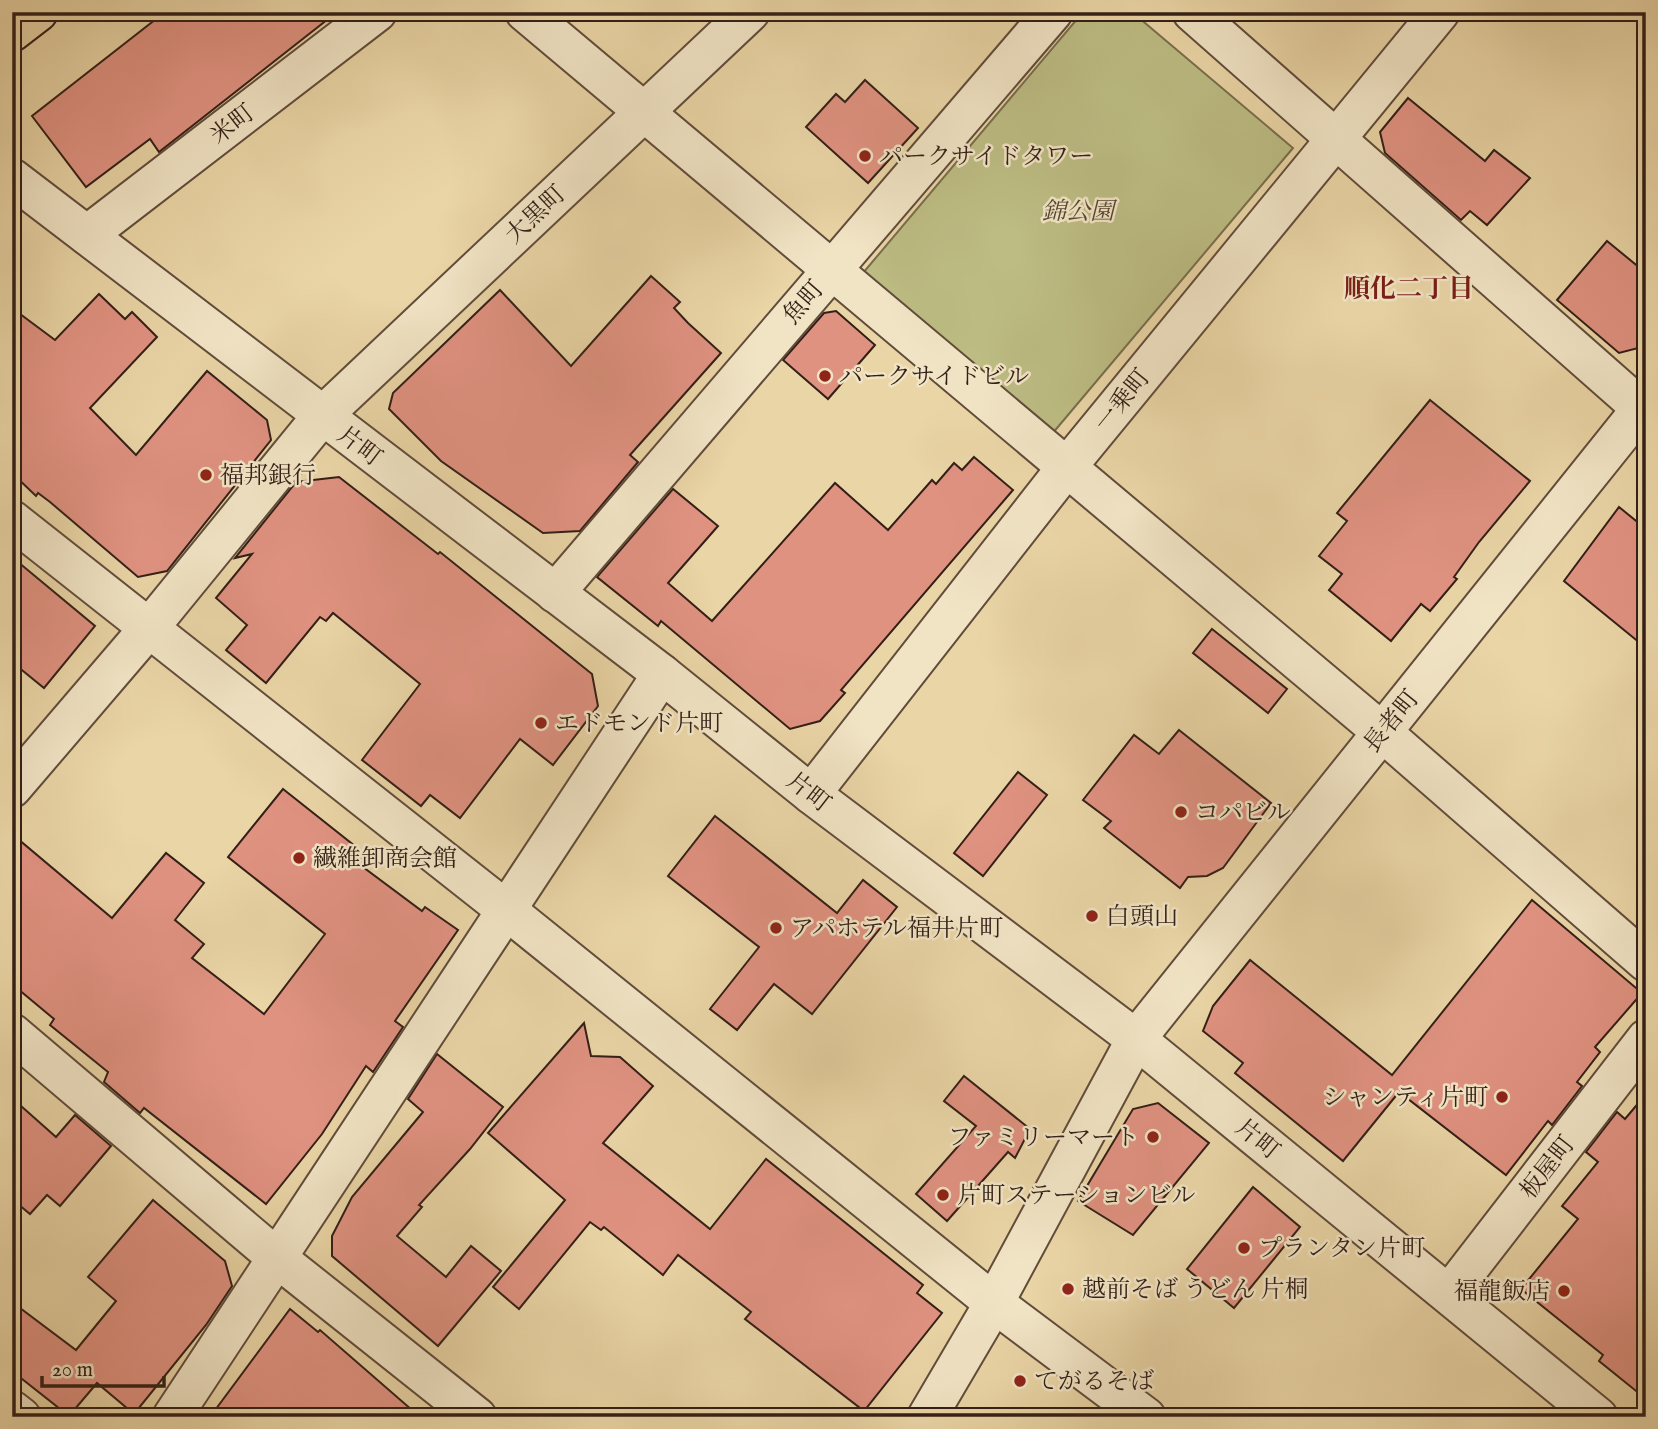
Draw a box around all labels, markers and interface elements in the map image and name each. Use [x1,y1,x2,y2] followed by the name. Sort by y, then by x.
[204,98,261,152] street label: 米町
[879,142,1093,173] place label: パークサイドタワー
[857,148,873,164] marker: パークサイドタワー
[499,179,573,251] street label: 大黒町
[1042,197,1118,228] park label: 錦公園
[1344,273,1474,306] district label: 順化二丁目
[777,275,832,331] street label: 魚町
[839,362,1029,393] place label: パークサイドビル
[1088,363,1158,439] street label: 一乗町
[817,368,833,384] marker: パークサイドビル
[331,420,388,474] street label: 片町
[220,461,316,492] place label: 福邦銀行
[198,467,214,483] marker: 福邦銀行
[1357,684,1427,760] street label: 長者町
[555,709,723,740] place label: エドモンド片町
[533,715,549,731] marker: エドモンド片町
[780,766,837,820] street label: 片町
[1195,798,1291,829] place label: コパビル
[1173,804,1189,820] marker: コパビル
[313,844,457,875] place label: 繊維卸商会館
[291,850,307,866] marker: 繊維卸商会館
[1106,902,1178,933] place label: 白頭山
[1084,908,1100,924] marker: 白頭山
[790,914,1003,945] place label: アパホテル福井片町
[768,920,784,936] marker: アパホテル福井片町
[1322,1083,1488,1114] place label: シャンティ片町
[1494,1089,1510,1105] marker: シャンティ片町
[1229,1113,1285,1167] street label: 片町
[947,1123,1139,1154] place label: ファミリーマート
[1145,1129,1161,1145] marker: ファミリーマート
[1514,1130,1583,1206] street label: 板屋町
[957,1181,1196,1212] place label: 片町ステーションビル
[935,1187,951,1203] marker: 片町ステーションビル
[1258,1234,1425,1265] place label: プランタン片町
[1236,1240,1252,1256] marker: プランタン片町
[1082,1275,1308,1306] place label: 越前そば うどん 片桐
[1454,1277,1550,1308] place label: 福龍飯店
[1060,1281,1076,1297] marker: 越前そば うどん 片桐
[1556,1283,1572,1299] marker: 福龍飯店
[42,1345,164,1389] scale bar
[52,1357,93,1384] text: 20 m
[1034,1367,1154,1398] place label: てがるそば
[1012,1373,1028,1389] marker: てがるそば

